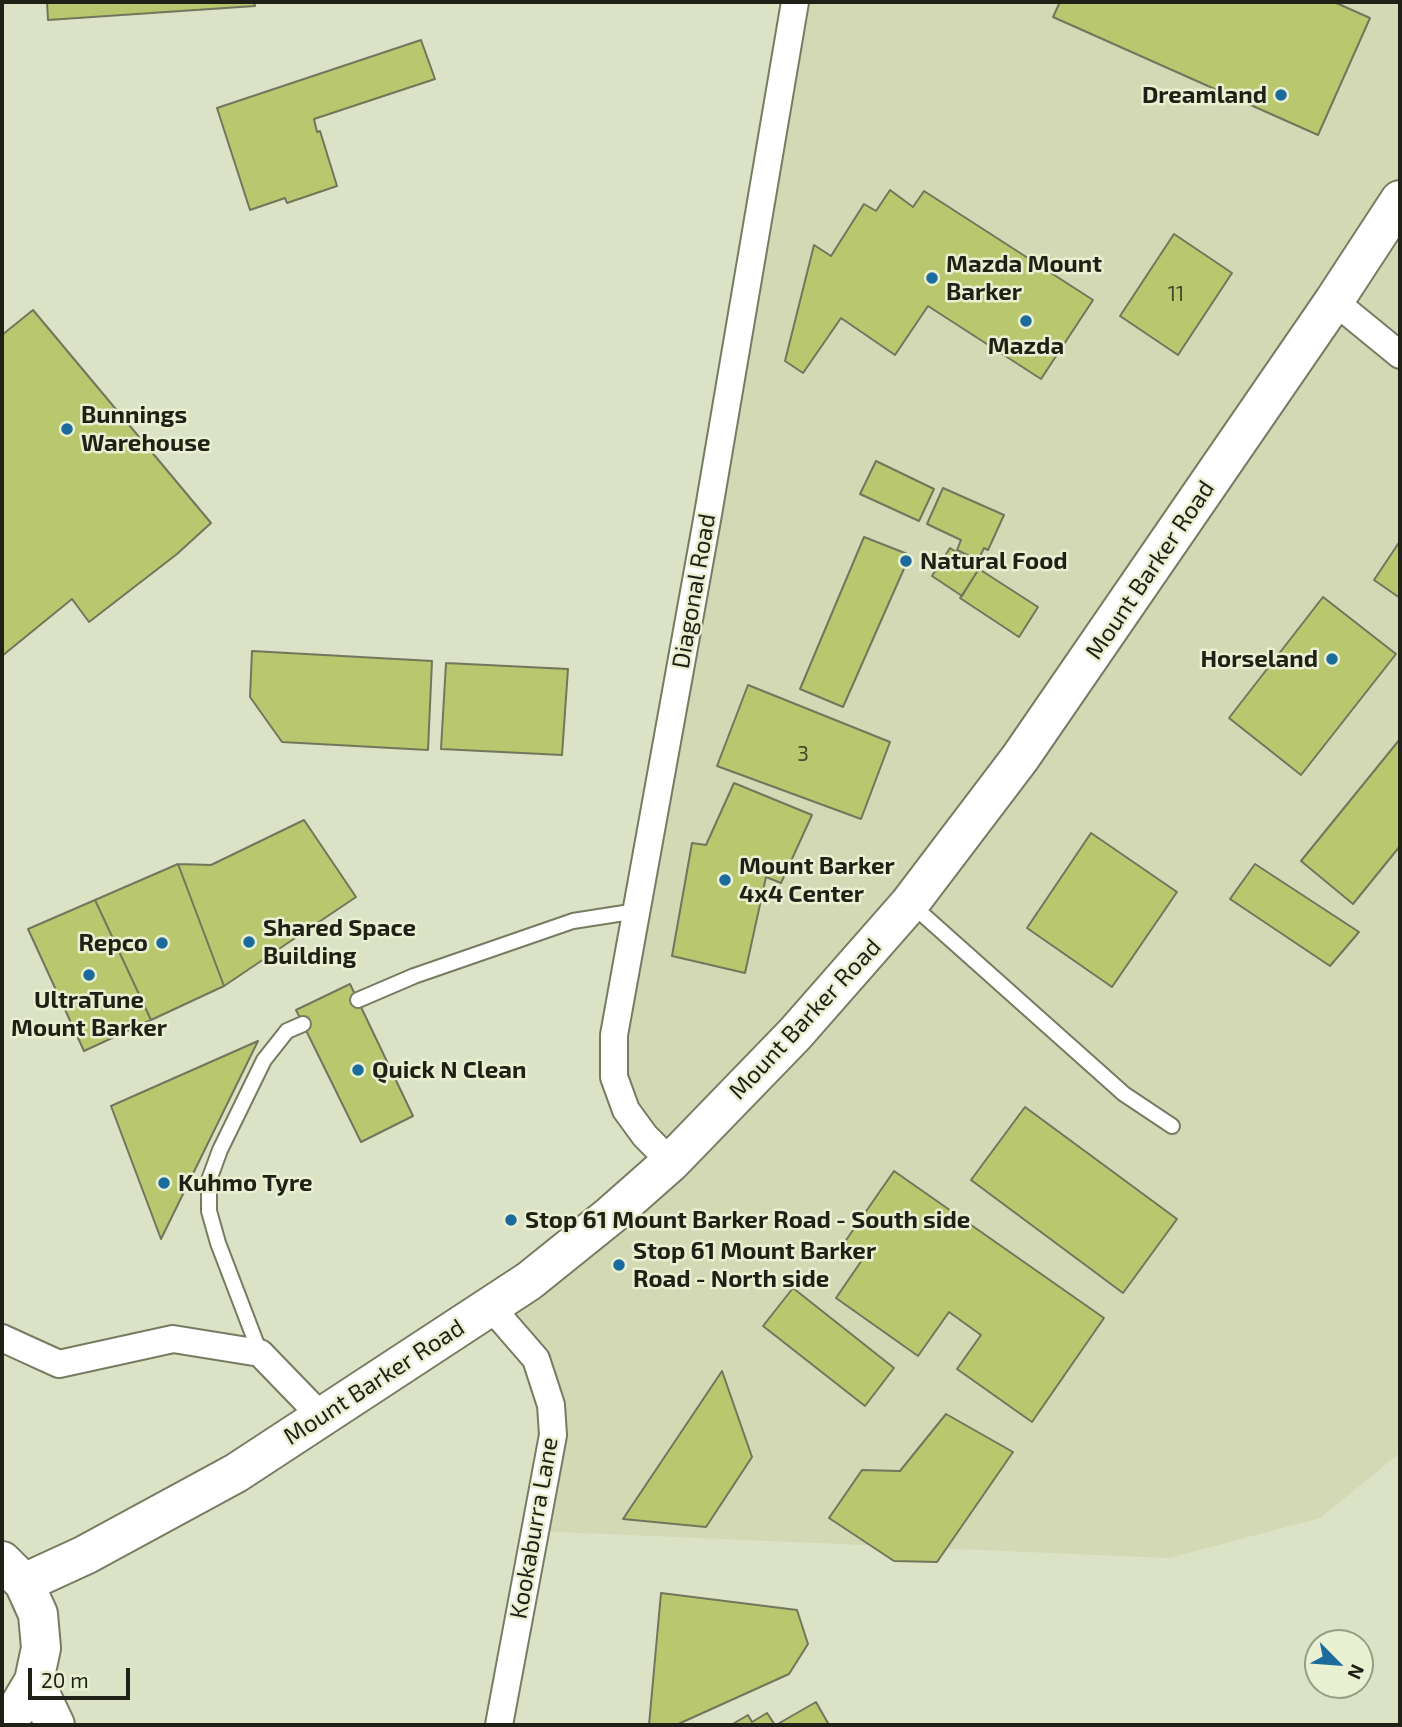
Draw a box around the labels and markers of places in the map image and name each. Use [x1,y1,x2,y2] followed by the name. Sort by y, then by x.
[1142,81,1267,109] place label: Dreamland
[1273,87,1289,103] marker: Dreamland
[946,250,1102,306] place label: Mazda Mount Barker
[924,270,940,286] marker: Mazda Mount Barker
[1018,313,1034,329] marker: Mazda
[988,332,1064,360] place label: Mazda
[81,401,210,457] place label: Bunnings Warehouse
[59,421,75,437] marker: Bunnings Warehouse
[920,547,1068,575] place label: Natural Food
[898,553,914,569] marker: Natural Food
[1200,645,1318,673] place label: Horseland
[1324,651,1340,667] marker: Horseland
[739,852,895,908] place label: Mount Barker 4x4 Center
[717,872,733,888] marker: Mount Barker 4x4 Center
[263,914,416,970] place label: Shared Space Building
[78,929,148,957] place label: Repco
[241,934,257,950] marker: Shared Space Building
[154,935,170,951] marker: Repco
[81,967,97,983] marker: UltraTune Mount Barker
[11,986,167,1042] place label: UltraTune Mount Barker
[372,1056,526,1084] place label: Quick N Clean
[350,1062,366,1078] marker: Quick N Clean
[178,1169,313,1197] place label: Kuhmo Tyre
[156,1175,172,1191] marker: Kuhmo Tyre
[525,1206,970,1234] place label: Stop 61 Mount Barker Road - South side
[503,1212,519,1228] marker: Stop 61 Mount Barker Road - South side
[633,1237,876,1293] place label: Stop 61 Mount Barker Road - North side
[611,1257,627,1273] marker: Stop 61 Mount Barker Road - North side

